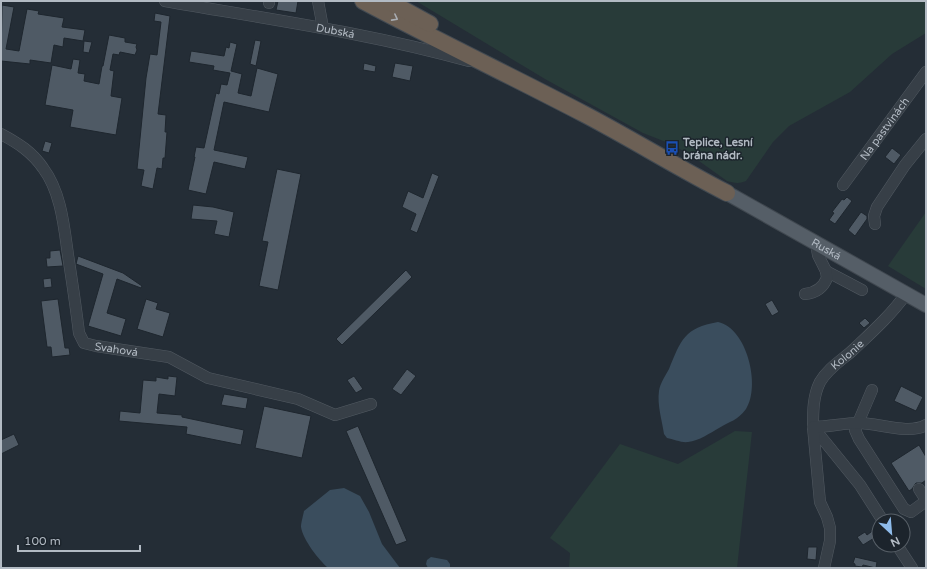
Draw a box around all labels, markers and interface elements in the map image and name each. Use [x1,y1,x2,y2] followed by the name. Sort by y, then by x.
[390,13,398,20] one-way arrow
[315,21,356,41] street label: Dubská
[858,95,912,163] street label: Na pastvinách
[682,136,753,162] place label: Teplice, Lesní brána nádr.
[664,140,680,156] bus stop icon: Teplice, Lesní brána nádr.
[809,236,843,263] street label: Ruská
[828,337,867,373] street label: Kolonie
[94,340,139,359] street label: Svahová
[871,513,911,553] north arrow
[18,527,140,553] scale bar
[24,534,61,548] text: 100 m
[888,534,902,549] text: N

